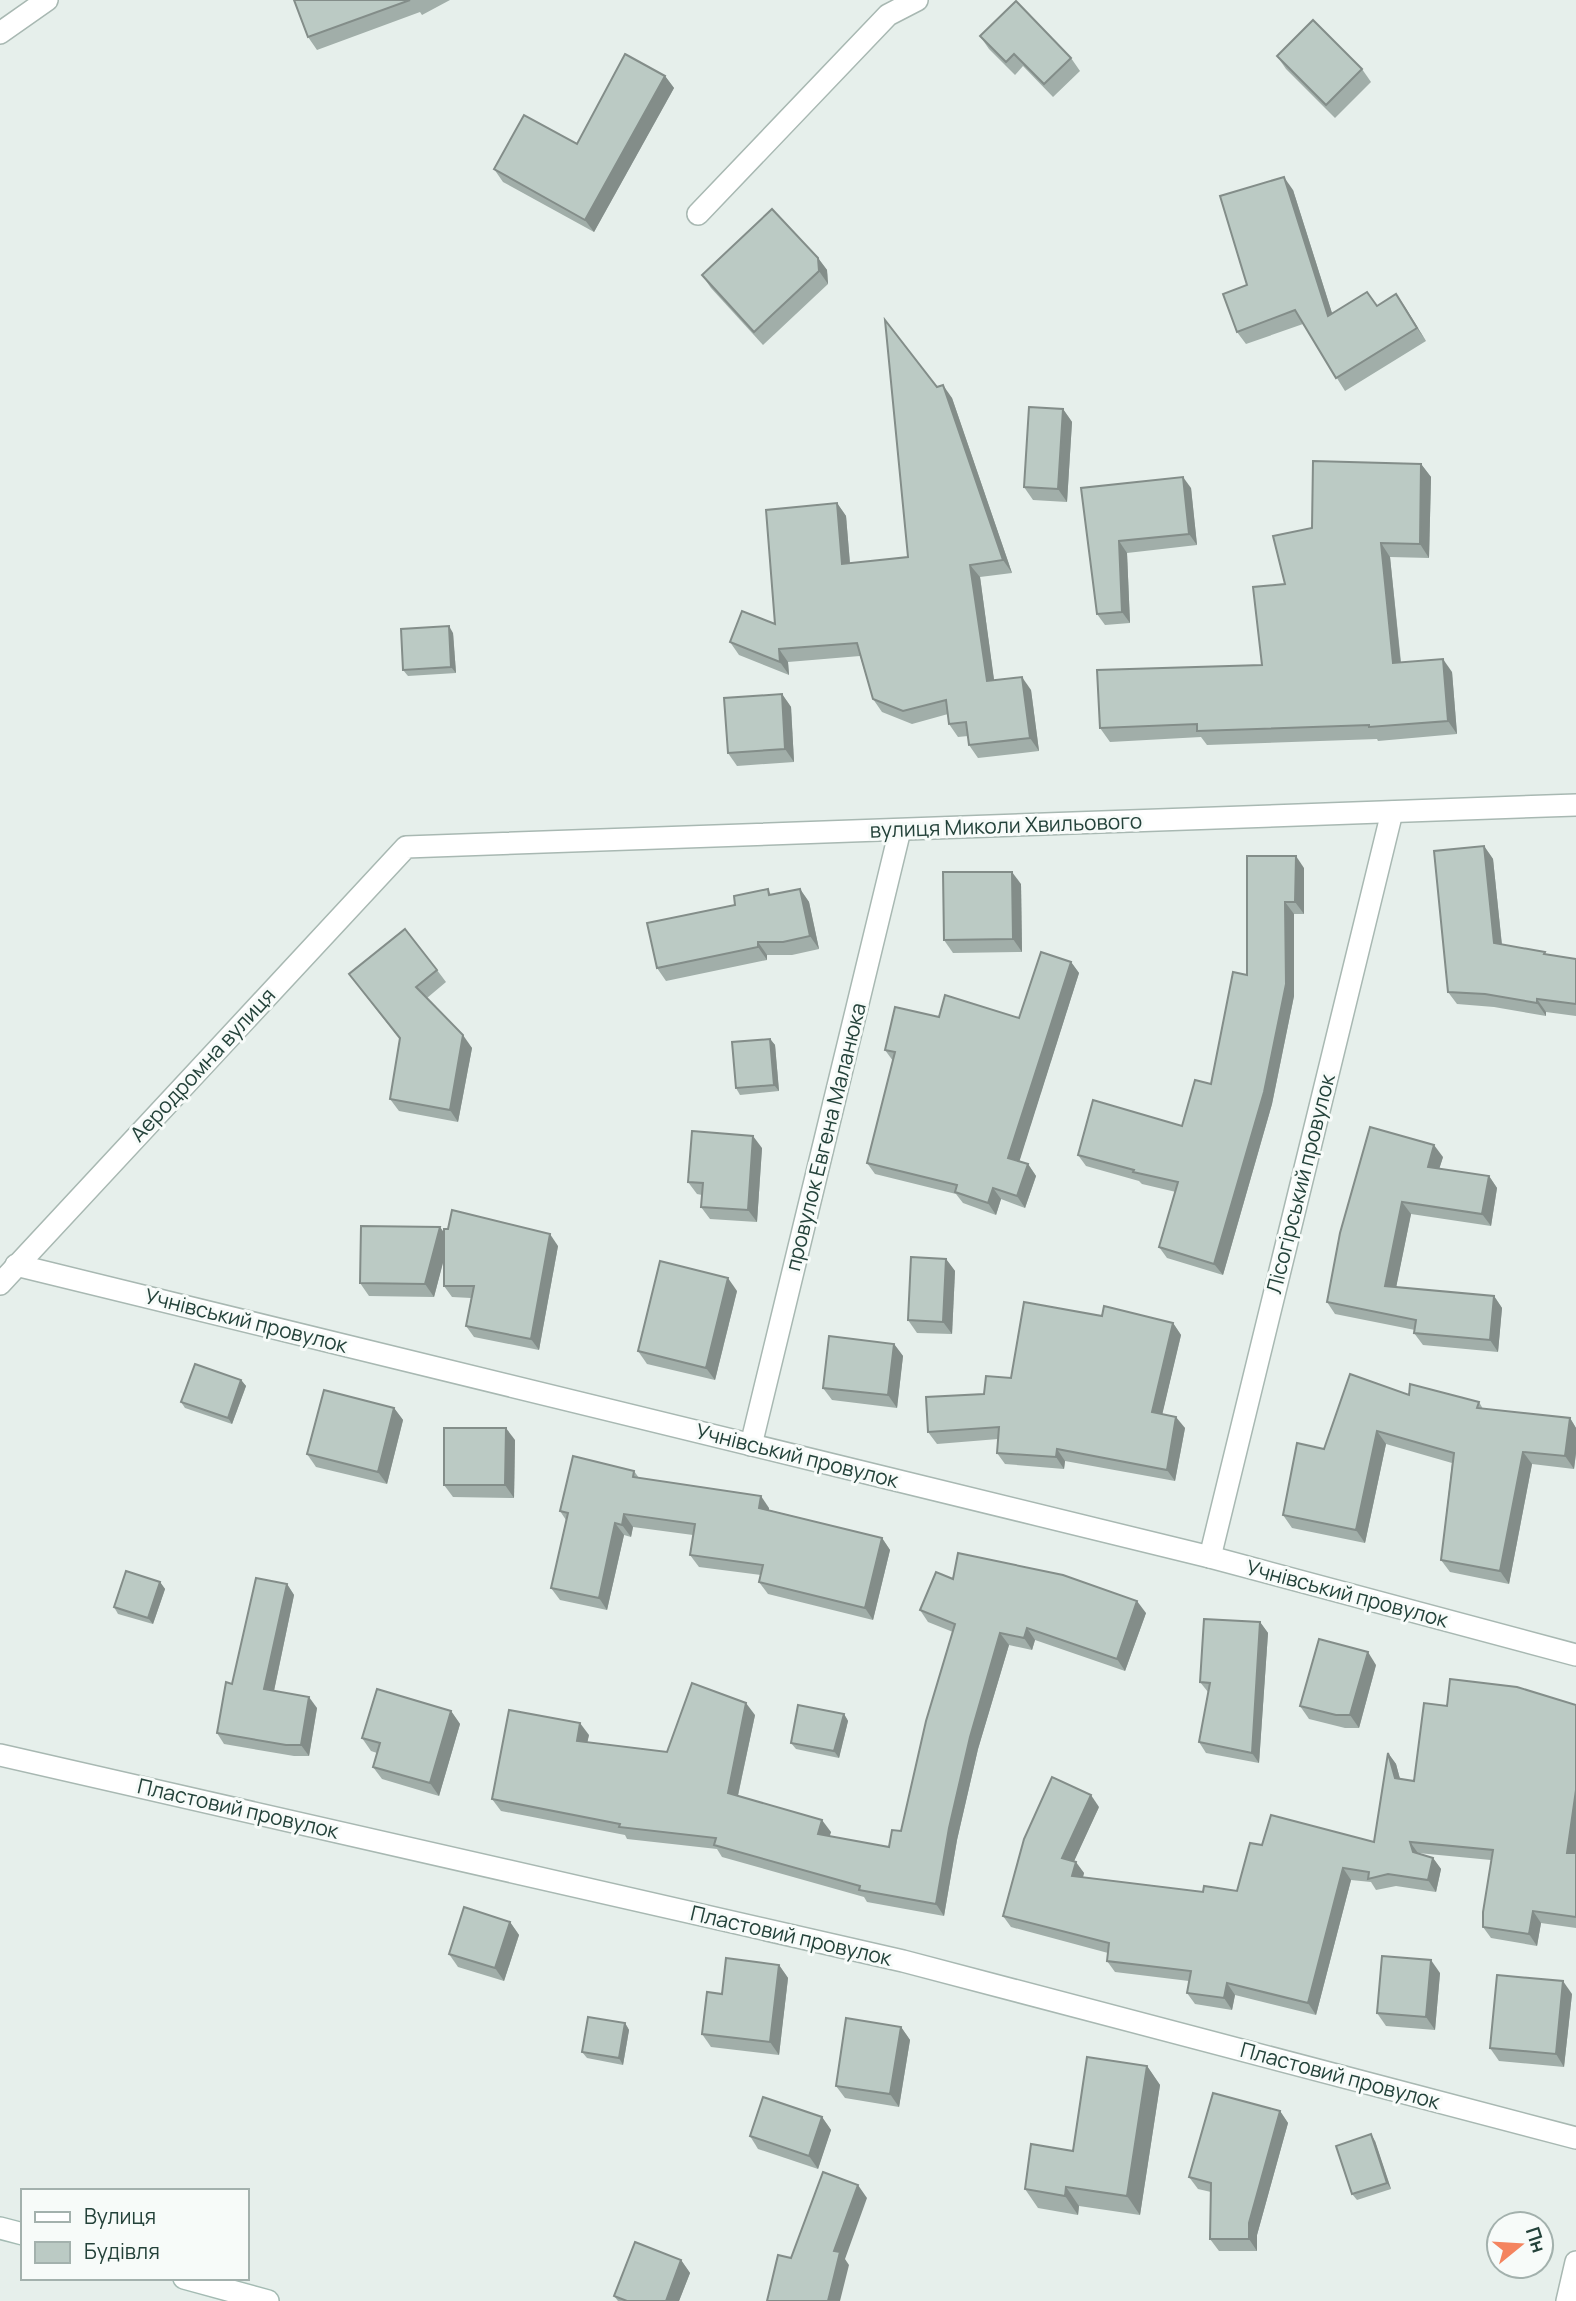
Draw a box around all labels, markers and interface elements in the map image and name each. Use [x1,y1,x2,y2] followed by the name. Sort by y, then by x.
[869,806,1143,844] street label: вулиця Миколи Хвильового
[123,981,281,1147] street label: Аеродромна вулиця
[778,1000,872,1274] street label: провулок Евгена Маланюка
[1259,1070,1341,1297] street label: Лісогірський провулок
[142,1281,351,1359] street label: Учнівський провулок
[693,1416,902,1494] street label: Учнівський провулок
[1243,1553,1452,1634] street label: Учнівський провулок
[135,1771,342,1845] street label: Пластовий провулок
[688,1898,895,1972] street label: Пластовий провулок
[1237,2035,1444,2115] street label: Пластовий провулок
[21,2189,248,2280] legend
[84,2202,156,2230] text: Вулиця
[1485,2210,1555,2280] north arrow
[1520,2224,1552,2256] text: Пн
[84,2237,160,2265] text: Будівля

